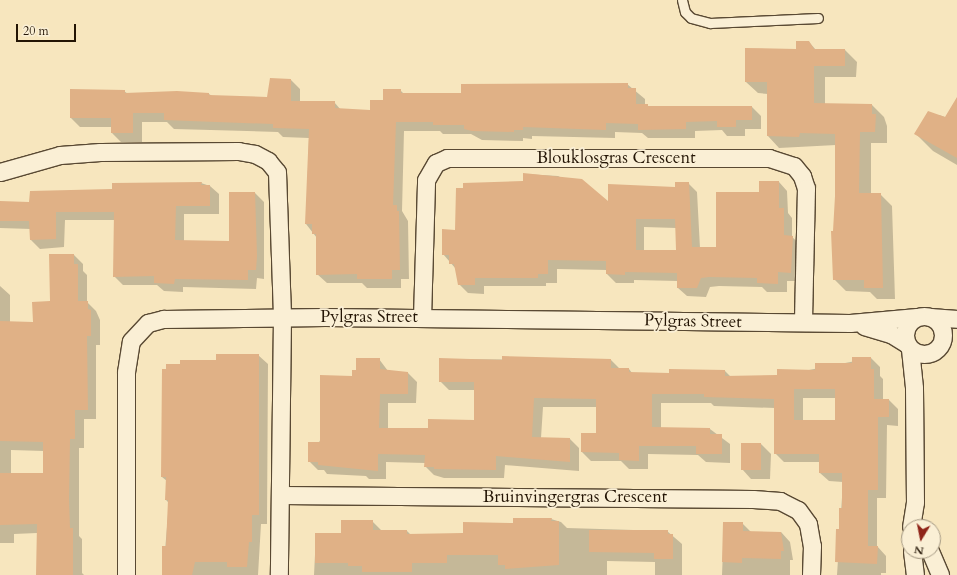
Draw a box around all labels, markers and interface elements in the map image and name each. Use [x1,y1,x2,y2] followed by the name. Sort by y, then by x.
[18,16,78,42] scale bar
[23,23,49,39] text: 20 m
[536,148,696,168] street label: Blouklosgras Crescent
[320,307,418,327] street label: Pylgras Street
[644,310,742,332] street label: Pylgras Street
[483,487,667,507] street label: Bruinvingergras Crescent
[901,519,941,559] north arrow
[913,542,925,559] text: N

